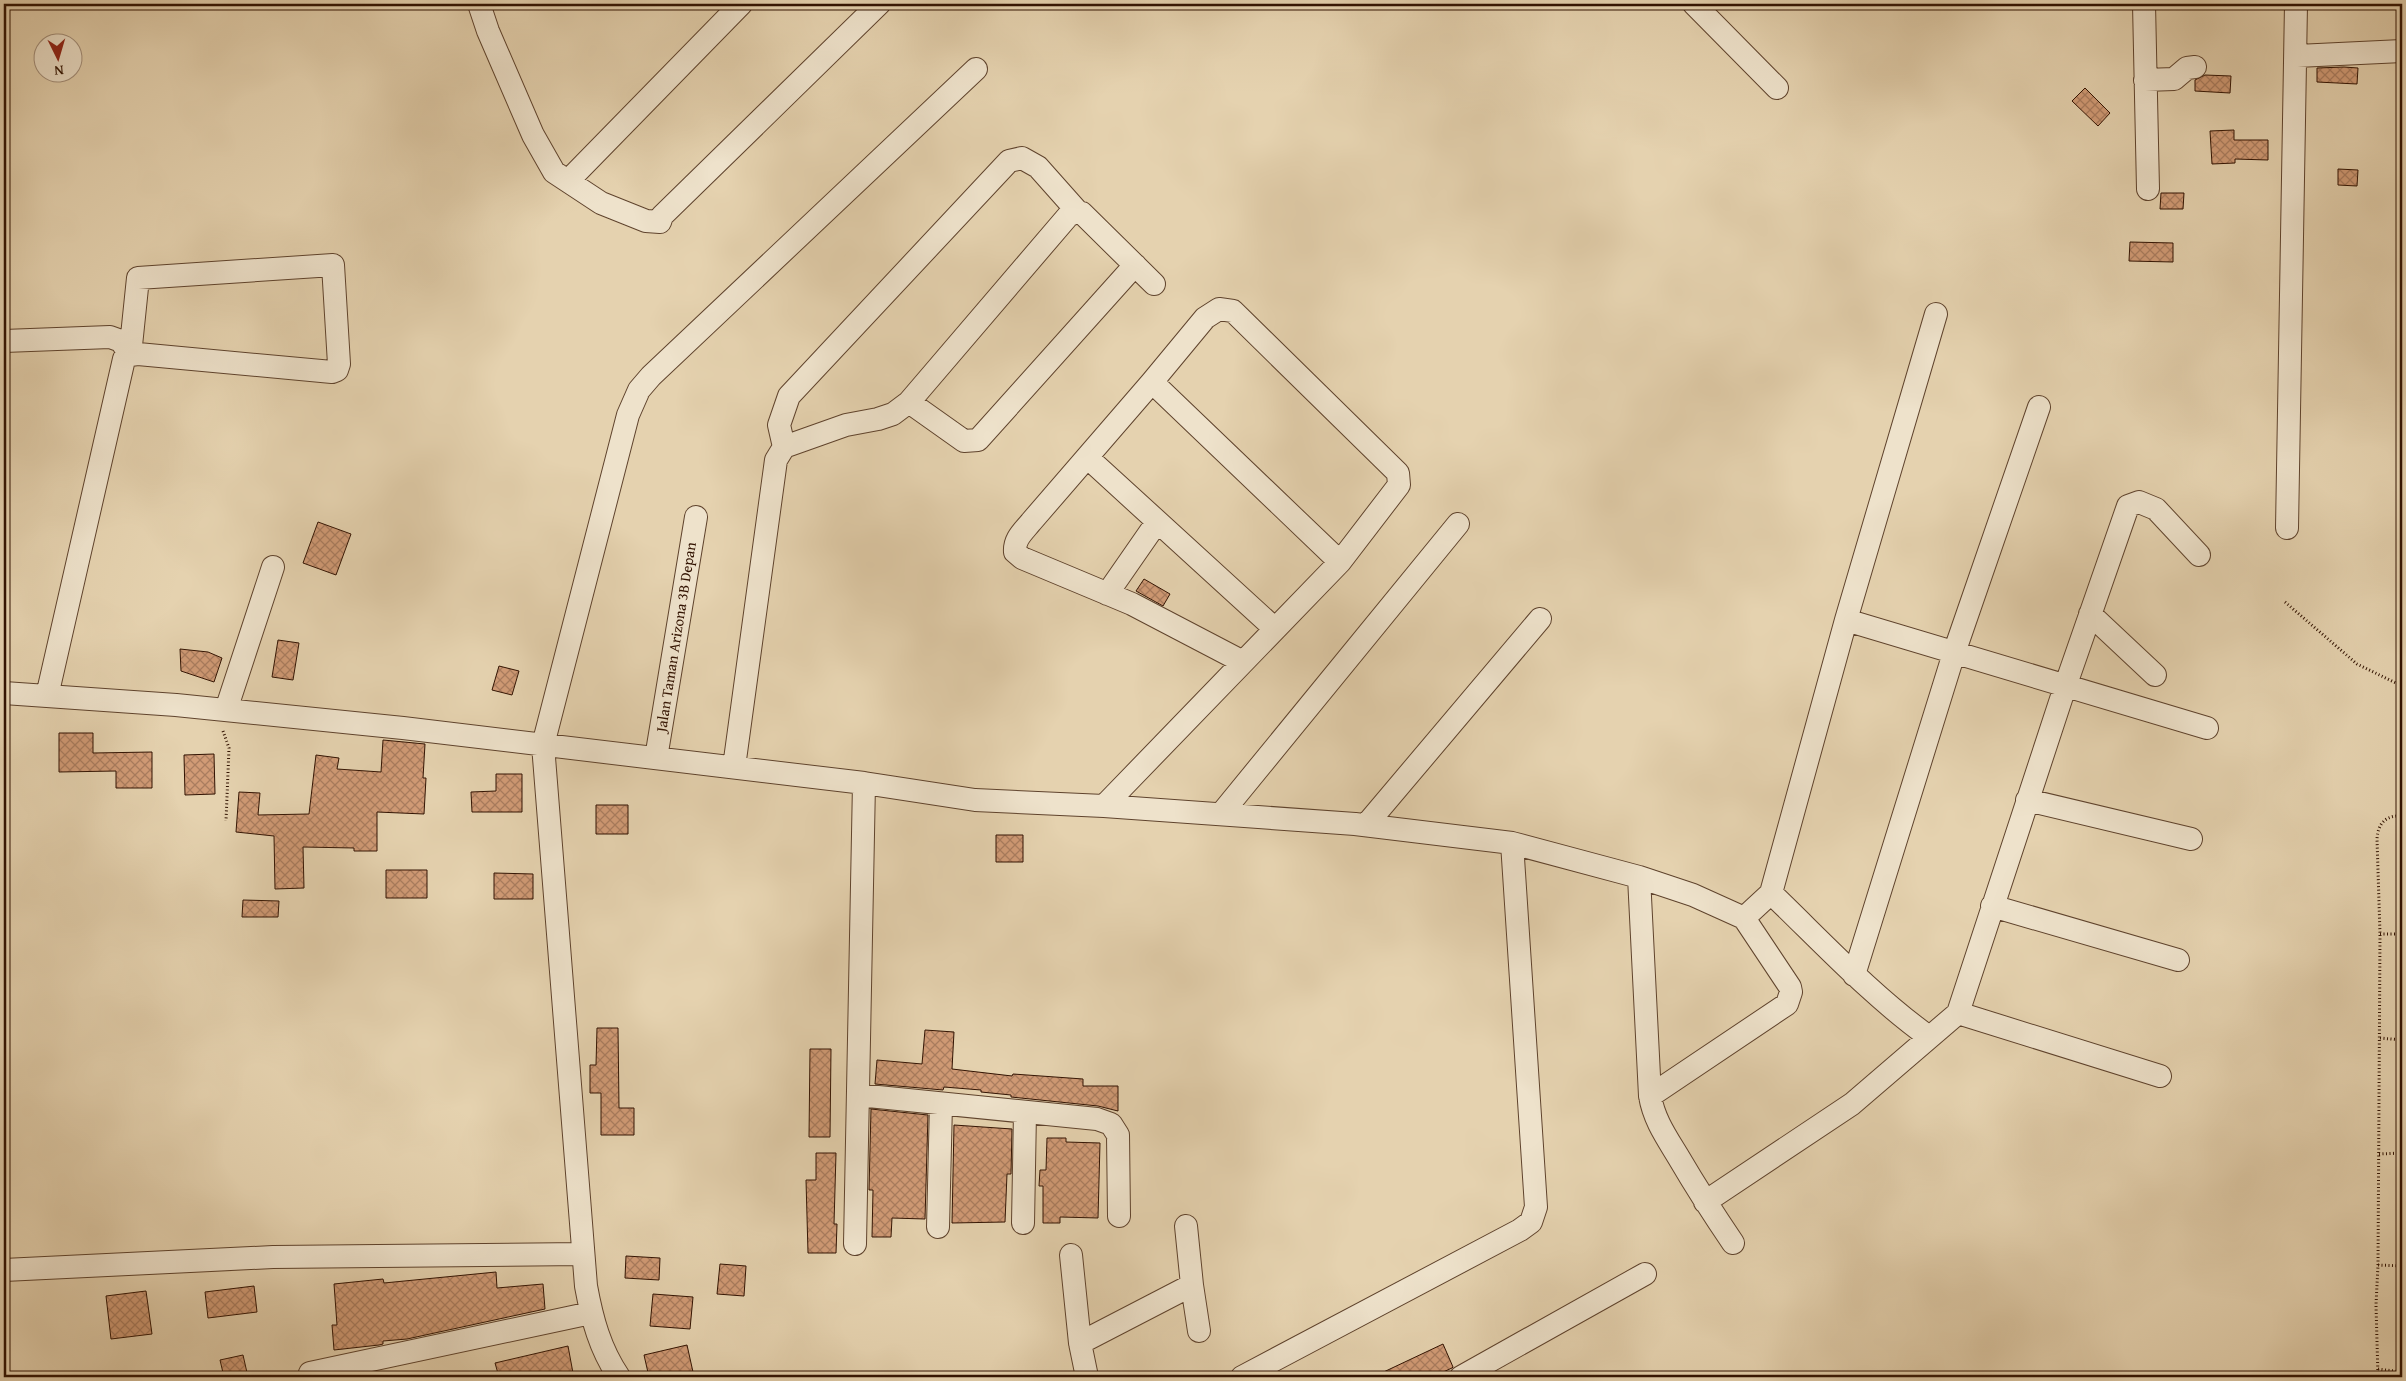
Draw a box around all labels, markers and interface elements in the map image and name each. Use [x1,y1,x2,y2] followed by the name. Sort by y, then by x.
[32,32,82,82] north arrow
[53,61,65,81] text: N
[650,540,701,735] street label: Jalan Taman Arizona 3B Depan

